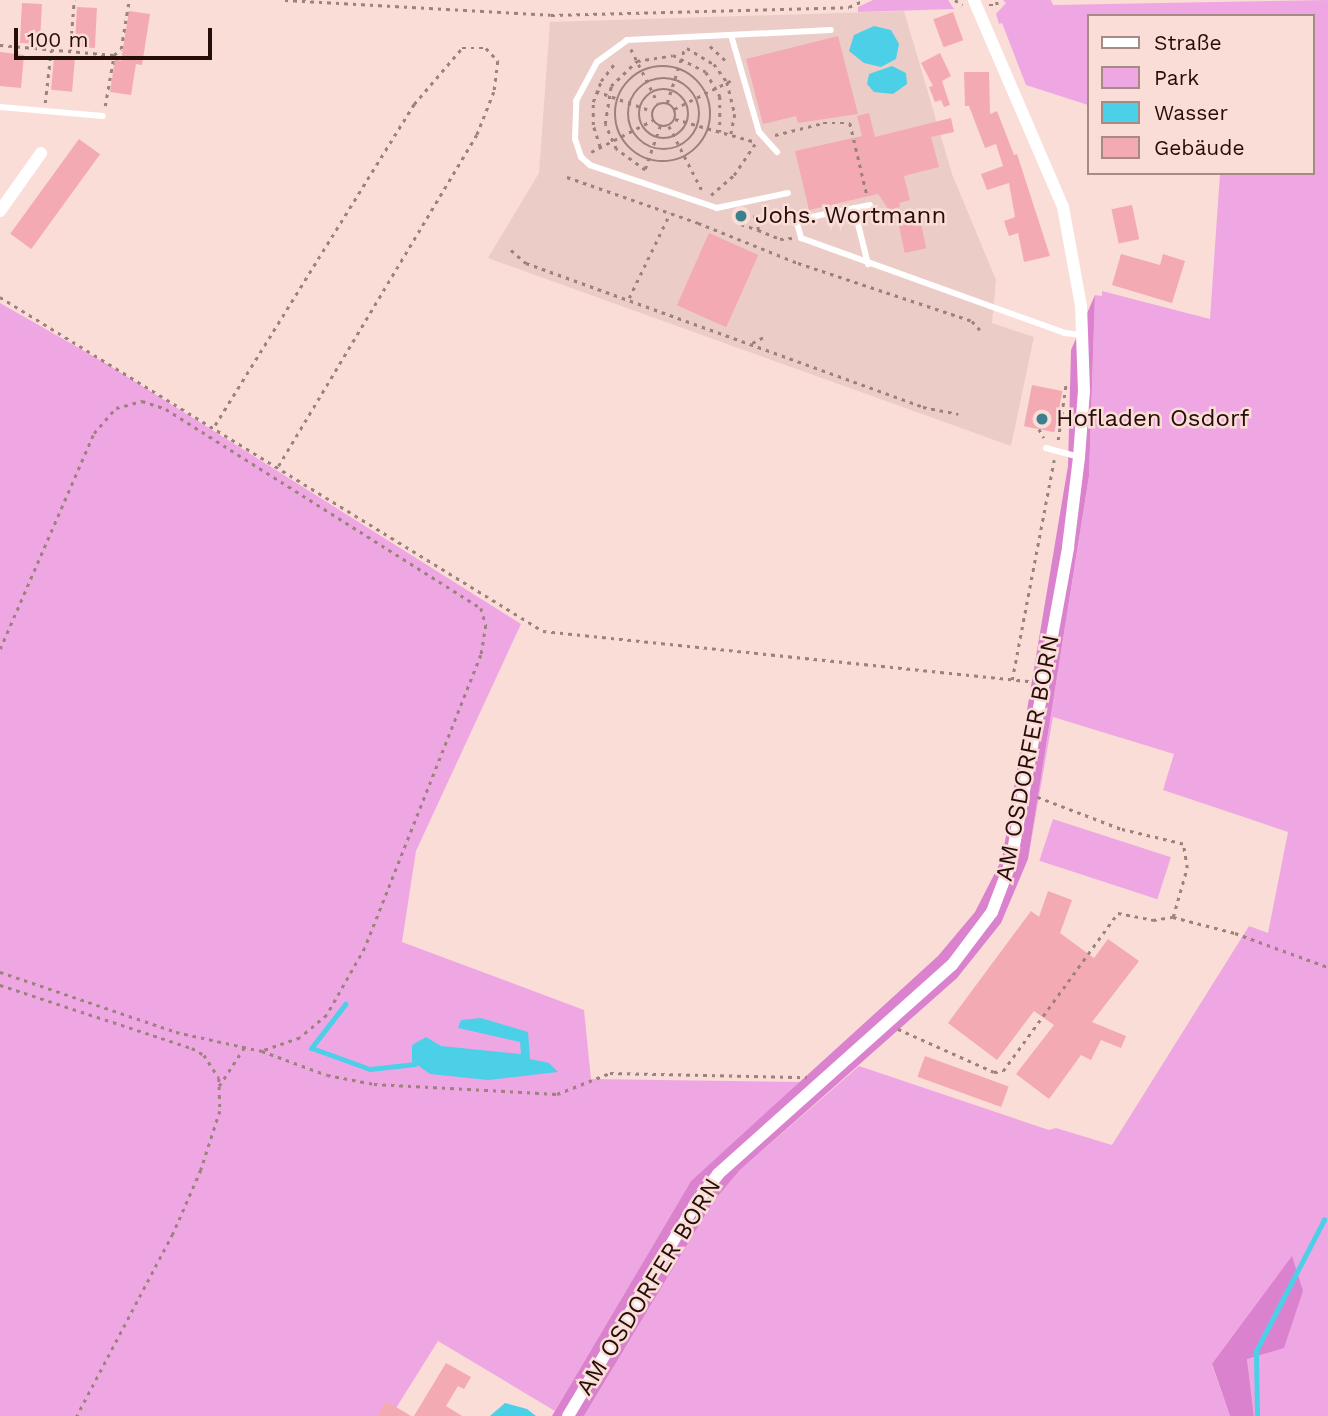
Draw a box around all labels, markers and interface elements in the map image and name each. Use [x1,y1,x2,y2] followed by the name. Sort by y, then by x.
[18,14,215,58] scale bar
[1086,14,1314,175] legend
[27,27,89,52] text: 100 m
[1154,30,1222,55] text: Straße
[1154,65,1199,90] text: Park
[1154,100,1228,125] text: Wasser
[1154,135,1245,160] text: Gebäude
[755,202,947,230] place label: Johs. Wortmann
[733,208,749,224] marker: Johs. Wortmann
[1056,405,1249,433] place label: Hofladen Osdorf
[1034,411,1050,427] marker: Hofladen Osdorf
[990,632,1066,884] street label: AM OSDORFER BORN
[570,1173,728,1401] street label: AM OSDORFER BORN

